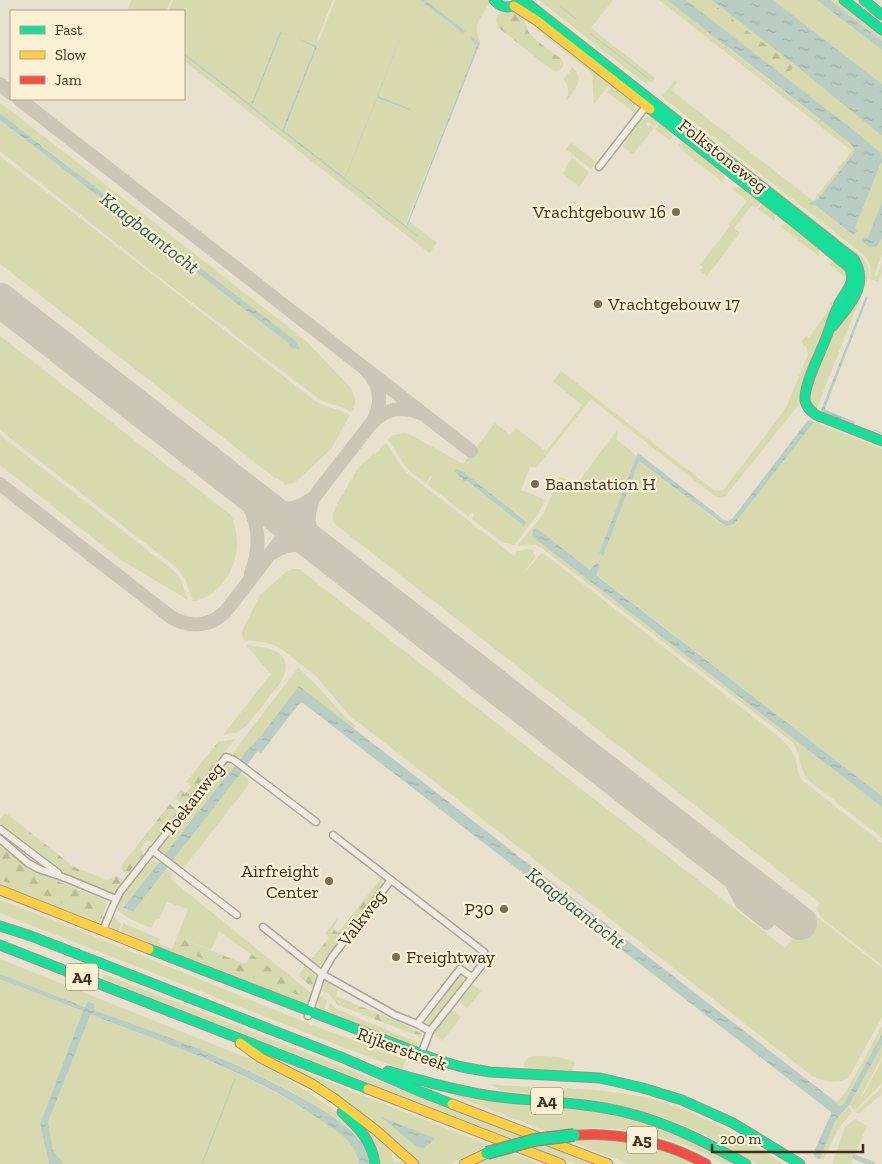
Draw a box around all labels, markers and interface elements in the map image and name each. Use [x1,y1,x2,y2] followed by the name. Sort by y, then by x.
[10,10,185,100] legend
[55,21,83,39] text: Fast
[55,46,87,64] text: Slow
[55,71,82,89] text: Jam
[674,114,772,198] street label: Folkstoneweg
[96,187,204,279] water label: Kaagbaantocht
[532,201,666,223] place label: Vrachtgebouw 16
[670,206,682,218] marker: Vrachtgebouw 16
[607,293,740,315] place label: Vrachtgebouw 17
[592,298,604,310] marker: Vrachtgebouw 17
[545,473,656,495] place label: Baanstation H
[529,478,541,490] marker: Baanstation H
[157,758,229,840] street label: Toekanweg
[241,860,319,903] place label: Airfreight Center
[522,862,630,954] water label: Kaagbaantocht
[323,875,335,887] marker: Airfreight Center
[333,885,391,951] street label: Valkweg
[464,898,494,920] place label: P30
[498,903,510,915] marker: P30
[406,946,496,968] place label: Freightway
[390,951,402,963] marker: Freightway
[66,964,98,990] road number: A4
[354,1023,451,1076] street label: Rijkerstreek
[531,1088,563,1114] road number: A4
[712,1122,863,1154] scale bar
[627,1126,657,1154] road number: A5
[720,1130,761,1148] text: 200 m

